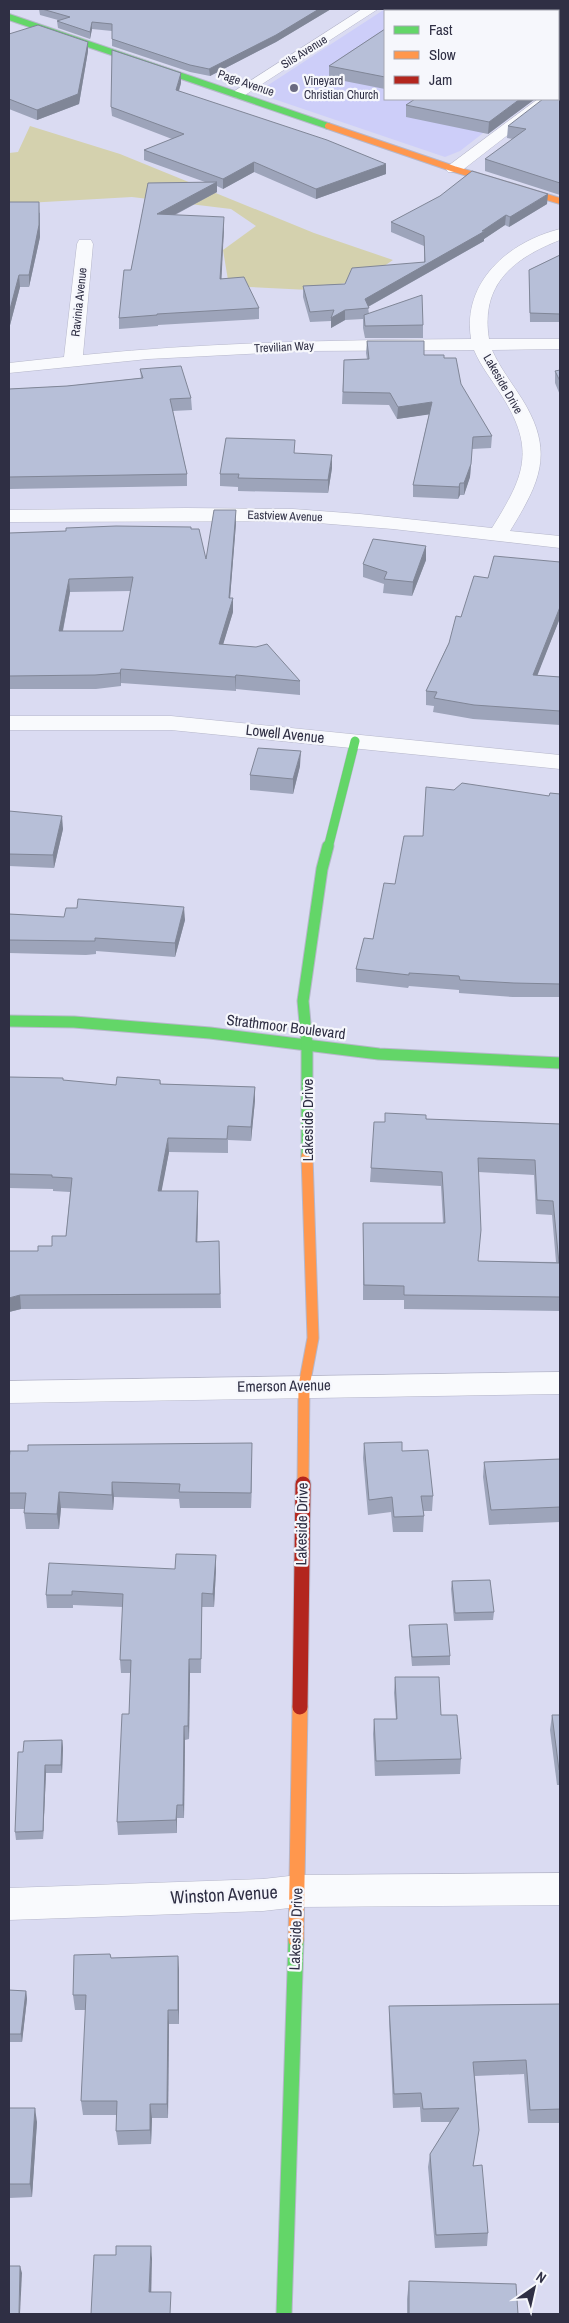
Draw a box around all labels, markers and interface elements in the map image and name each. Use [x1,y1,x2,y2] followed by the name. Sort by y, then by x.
[384,10,559,100] legend
[429,19,453,40] text: Fast
[278,31,330,73] street label: Sils Avenue
[429,44,456,65] text: Slow
[216,66,276,100] street label: Page Avenue
[429,69,452,90] text: Jam
[304,73,378,103] place label: Vineyard Christian Church
[288,82,300,94] marker: Vineyard Christian Church
[67,267,91,337] street label: Ravinia Avenue
[254,337,314,357] street label: Trevilian Way
[480,351,526,417] street label: Lakeside Drive
[247,507,323,525] street label: Eastview Avenue
[245,719,326,748] street label: Lowell Avenue
[225,1009,347,1044] street label: Strathmoor Boulevard
[297,1078,318,1161] street label: Lakeside Drive
[237,1374,331,1397] street label: Emerson Avenue
[290,1482,313,1566] street label: Lakeside Drive
[170,1879,278,1910] street label: Winston Avenue
[284,1887,307,1971] street label: Lakeside Drive
[509,2263,559,2313] north arrow
[533,2267,550,2287] text: N

